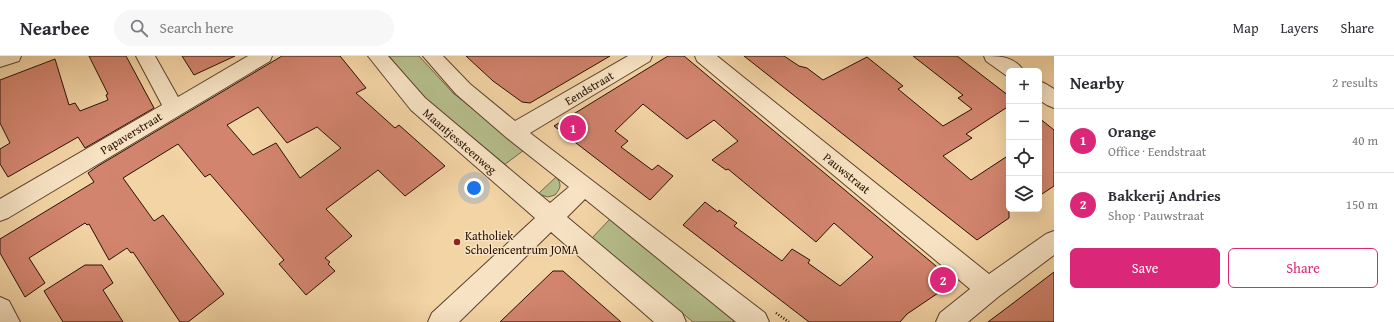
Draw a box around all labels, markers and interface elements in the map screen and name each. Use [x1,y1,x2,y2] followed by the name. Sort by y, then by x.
[114,10,394,46] search box
[20,14,90,42] text: Nearbee
[128,17,150,39] icon: search
[160,17,234,38] text: Search here
[1233,18,1259,38] text: Map
[1281,18,1319,38] text: Layers
[1341,18,1374,38] text: Share
[561,66,617,109] street label: Eendstraat
[1006,68,1042,212] map controls
[1006,68,1042,104] button: +
[1070,70,1124,95] text: Nearby
[1332,73,1378,92] text: 2 results
[419,104,501,178] street label: Maantjessteenweg
[1006,104,1042,140] button: −
[97,107,166,158] street label: Papaverstraat
[560,113,586,143] pin: 1
[1108,121,1156,142] text: Orange
[1080,131,1086,150] text: 1
[1352,131,1378,150] text: 40 m
[1006,140,1042,176] button: locate
[1108,142,1206,161] text: Office · Eendstraat
[820,149,875,198] street label: Pauwstraat
[1006,176,1042,212] button: layers
[464,178,484,198] your location
[1108,185,1221,206] text: Bakkerij Andries
[1080,195,1086,214] text: 2
[1346,195,1378,214] text: 150 m
[1108,206,1204,225] text: Shop · Pauwstraat
[465,227,579,258] place label: Katholiek Scholencentrum JOMA
[452,237,462,247] marker: Katholiek Scholencentrum JOMA
[1070,248,1220,288] button: Save
[1228,248,1378,288] button: Share
[930,265,956,295] pin: 2

